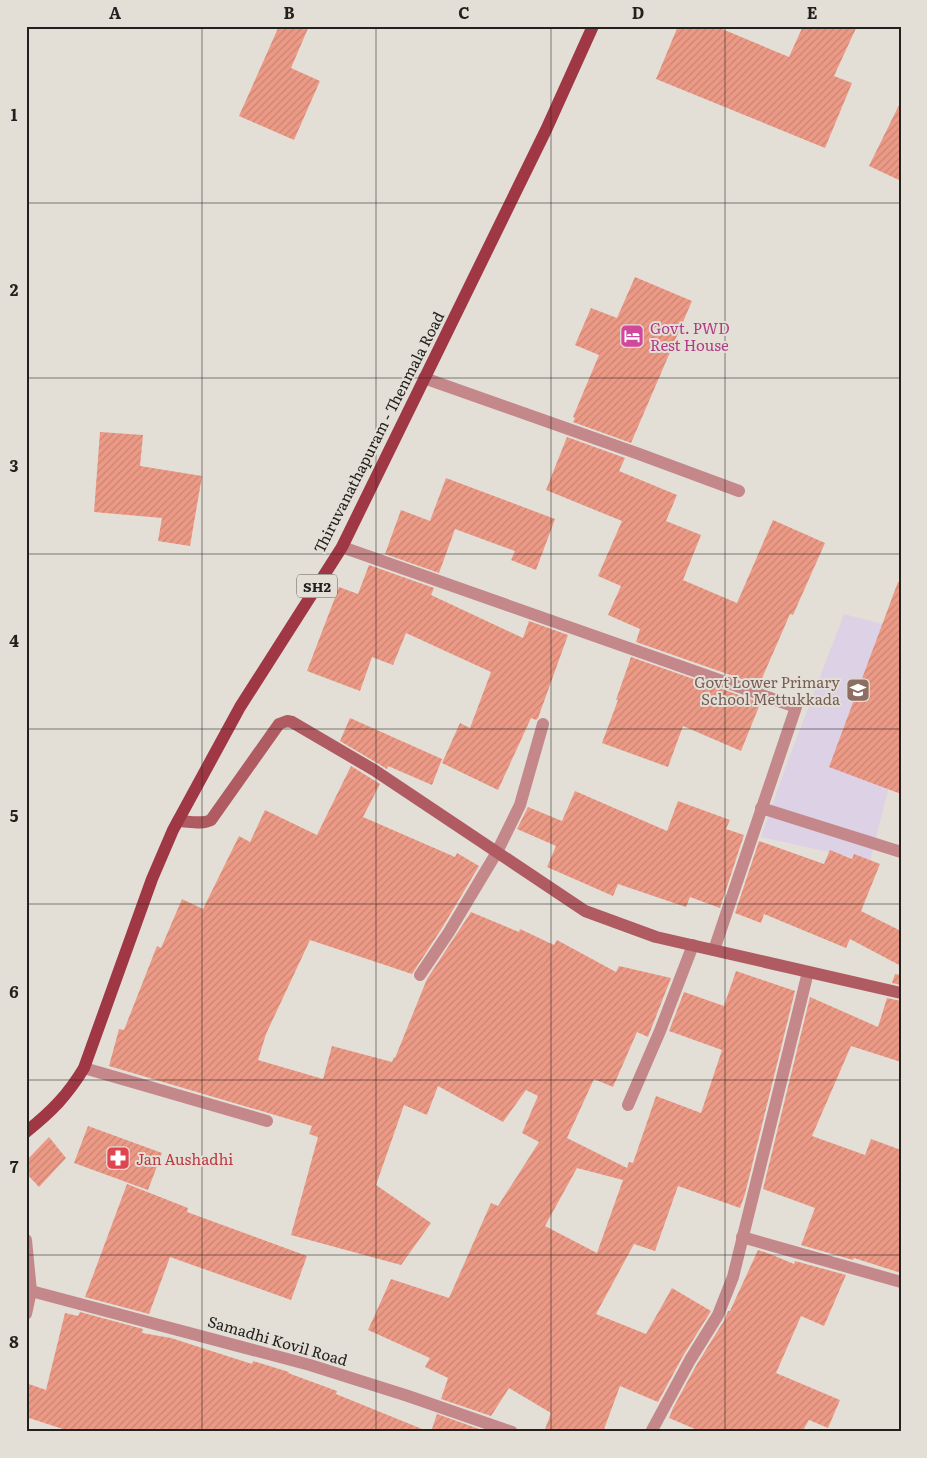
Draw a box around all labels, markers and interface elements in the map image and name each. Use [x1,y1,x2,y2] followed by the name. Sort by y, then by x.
[109,0,121,24] text: A
[283,0,295,24] text: B
[458,0,470,24] text: C
[632,0,644,24] text: D
[807,0,818,24] text: E
[11,102,18,126] text: 1
[10,277,19,301] text: 2
[307,307,449,557] street label: Thiruvanathapuram - Thenmala Road
[650,316,730,356] place label: Govt. PWD Rest House
[619,323,645,349] hotel icon: Govt. PWD Rest House
[10,453,19,477] text: 3
[297,574,337,598] road number: SH2
[9,628,19,652] text: 4
[694,670,841,710] place label: Govt Lower Primary School Mettukkada
[845,677,871,703] school or university icon: Govt Lower Primary School Mettukkada
[10,803,19,827] text: 5
[9,979,19,1003] text: 6
[105,1145,131,1171] pharmacy icon: Jan Aushadhi
[136,1147,233,1170] place label: Jan Aushadhi
[10,1154,19,1178] text: 7
[205,1309,351,1371] street label: Samadhi Kovil Road
[9,1329,19,1353] text: 8

